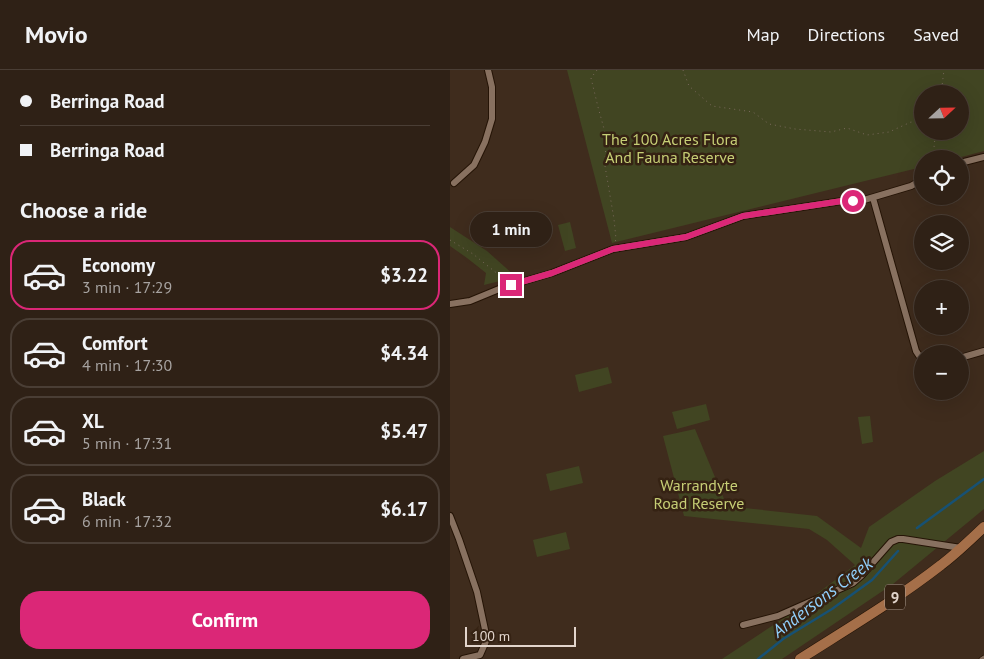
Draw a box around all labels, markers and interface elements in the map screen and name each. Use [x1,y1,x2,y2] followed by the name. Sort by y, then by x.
[25,19,88,50] text: Movio
[747,23,779,46] text: Map
[807,23,885,46] text: Directions
[913,23,959,46] text: Saved
[914,85,969,140] north arrow
[914,85,969,400] map controls
[50,89,165,113] text: Berringa Road
[602,129,738,167] park label: The 100 Acres Flora And Fauna Reserve
[50,138,165,162] text: Berringa Road
[914,150,969,205] button: locate
[842,190,864,212] route start
[20,196,147,224] text: Choose a ride
[470,212,552,248] callout: 1 min
[914,215,969,270] button: layers
[491,219,531,239] text: 1 min
[22,253,67,298] icon: car
[82,253,155,277] text: Economy
[380,263,428,287] text: $3.22
[500,274,522,296] route end
[82,277,172,297] text: 3 min · 17:29
[914,280,969,335] button: +
[22,331,67,376] icon: car
[82,331,148,355] text: Comfort
[380,341,428,365] text: $4.34
[914,345,969,400] button: −
[82,355,172,375] text: 4 min · 17:30
[22,409,67,454] icon: car
[82,409,104,433] text: XL
[380,419,428,443] text: $5.47
[82,433,172,453] text: 5 min · 17:31
[654,475,745,513] park label: Warrandyte Road Reserve
[22,487,67,532] icon: car
[82,487,126,511] text: Black
[380,497,428,521] text: $6.17
[82,511,172,531] text: 6 min · 17:32
[766,551,878,643] water label: Andersons Creek
[885,584,905,610] road number: 9
[20,591,430,649] button: Confirm
[465,624,576,647] scale bar
[472,627,510,645] text: 100 m

